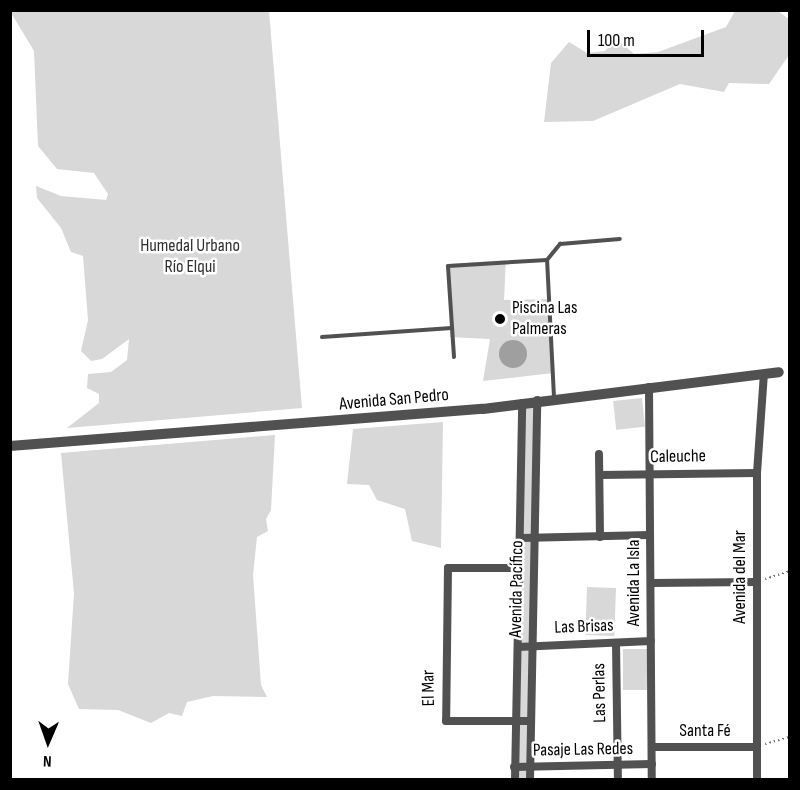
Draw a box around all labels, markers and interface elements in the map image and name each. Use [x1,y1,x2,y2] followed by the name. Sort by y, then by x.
[590,18,707,56] scale bar
[598,30,635,51] text: 100 m
[140,236,240,278] park label: Humedal Urbano Río Elqui
[512,298,578,340] place label: Piscina Las Palmeras
[493,312,507,326] marker: Piscina Las Palmeras
[338,384,450,416] street label: Avenida San Pedro
[650,446,706,468] street label: Caleuche
[729,530,751,624] street label: Avenida del Mar
[505,540,529,638] street label: Avenida Pacífico
[623,540,645,626] street label: Avenida La Isla
[554,615,614,639] street label: Las Brisas
[589,663,611,723] street label: Las Perlas
[418,670,440,706] street label: El Mar
[18,712,78,772] north arrow
[679,720,731,742] street label: Santa Fé
[533,738,633,762] street label: Pasaje Las Redes
[43,751,52,770] text: N

